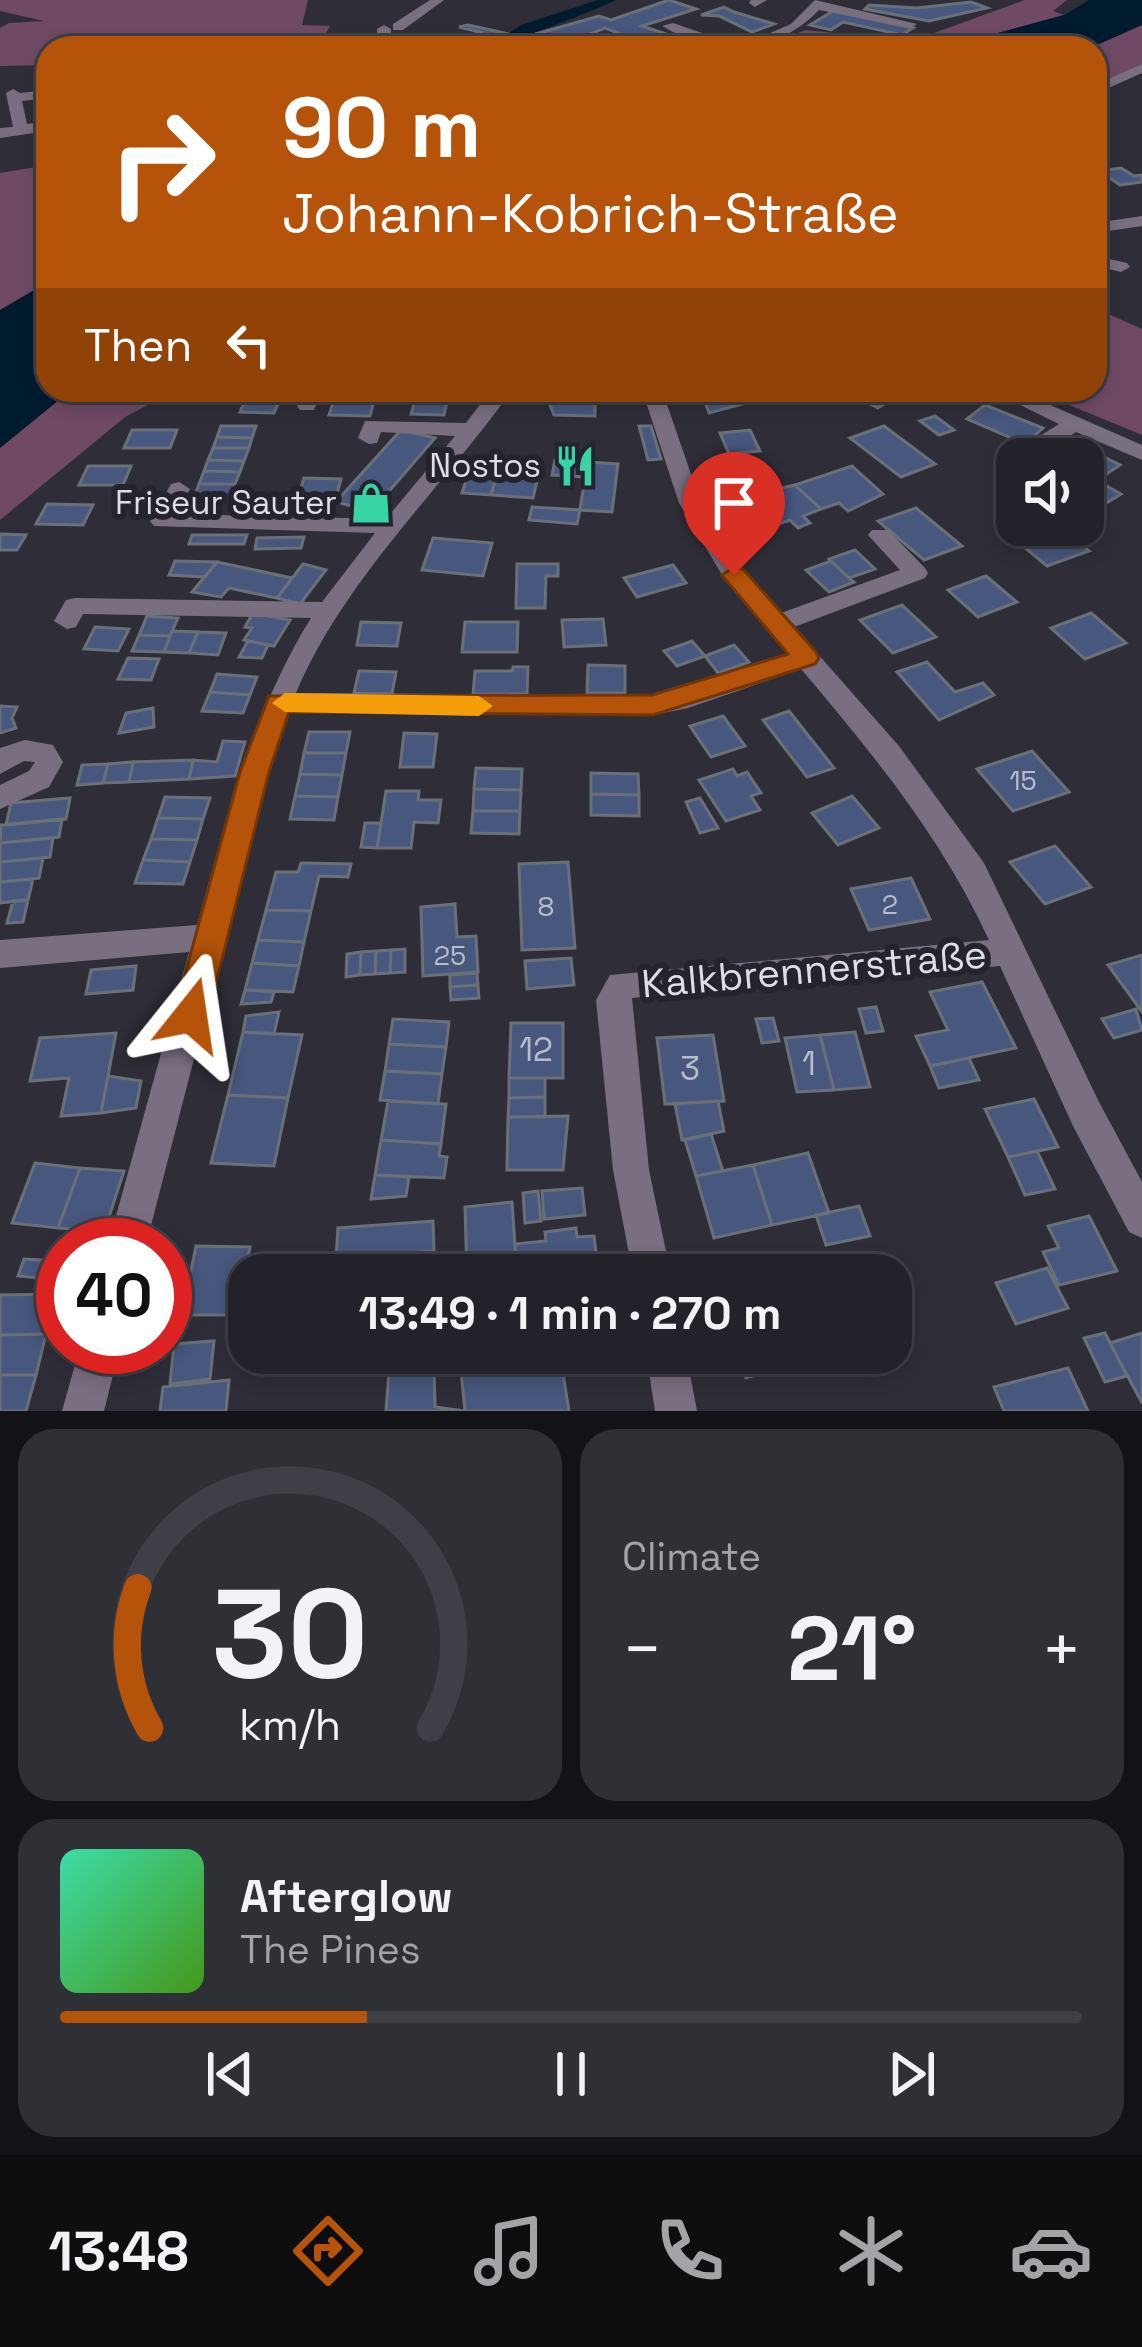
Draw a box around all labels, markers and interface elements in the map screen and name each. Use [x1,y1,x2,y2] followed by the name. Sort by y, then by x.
[282,74,481,182] text: 90 m
[84,84,240,240] icon: right
[282,179,899,248] text: Johann-Kobrich-Straße
[216,312,282,378] icon: left
[84,317,192,374] text: Then
[996,438,1104,546] map controls
[996,438,1104,546] button: sound
[552,443,598,489] restaurant icon: Nostos
[429,445,541,487] place label: Nostos
[683,452,785,575] pin
[701,470,767,536] icon: arrive
[348,480,394,526] shop icon: Friseur Sauter
[115,482,337,524] place label: Friseur Sauter
[1009,763,1037,798] house number: 15
[882,887,898,922] house number: 2
[538,889,554,924] house number: 8
[639,930,989,1008] street label: Kalkbrennerstraße
[434,938,466,973] house number: 25
[128,952,254,1078] position arrow
[519,1029,553,1071] house number: 12
[802,1043,816,1085] house number: 1
[680,1048,700,1090] house number: 3
[36,1218,192,1374] speed limit sign: 40
[359,1285,781,1342] text: 13:49 · 1 min · 270 m
[622,1532,761,1581] text: Climate
[212,1554,368,1713] text: 30
[787,1591,917,1706] text: 21°
[622,1607,663,1691] text: −
[1041,1607,1082,1691] text: +
[239,1698,341,1753] text: km/h
[240,1868,453,1925] text: Afterglow
[240,1925,421,1974] text: The Pines
[197,2041,263,2107] icon: previous
[538,2041,604,2107] icon: pause
[879,2041,945,2107] icon: next
[286,2209,370,2293] icon: directions
[467,2209,551,2293] icon: music
[648,2209,732,2293] icon: phone
[829,2209,913,2293] icon: climate
[1009,2209,1093,2293] icon: car
[48,2217,189,2286] text: 13:48

